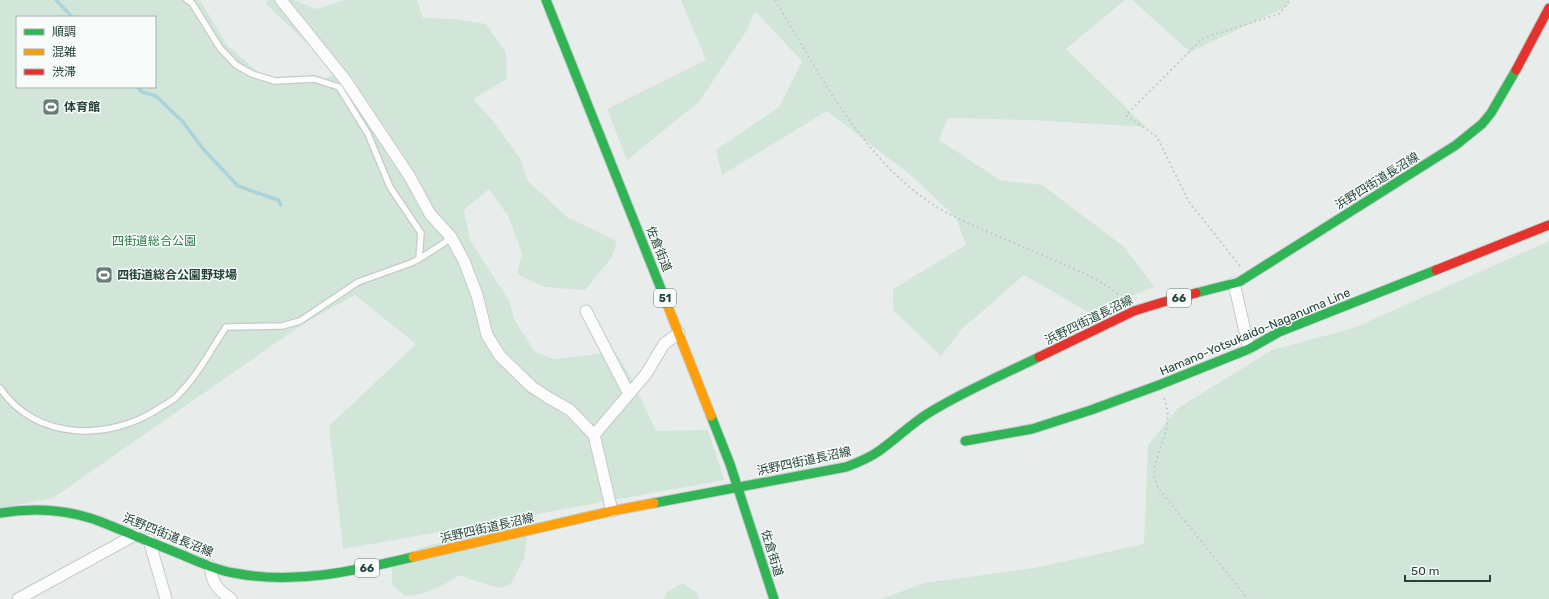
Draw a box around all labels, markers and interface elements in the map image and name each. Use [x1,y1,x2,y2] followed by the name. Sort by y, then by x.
[16,16,156,88] legend
[52,25,76,39] text: 順調
[52,45,76,59] text: 混雑
[52,65,76,79] text: 渋滞
[41,97,61,117] sports icon: 体育館
[64,100,100,114] place label: 体育館
[1333,150,1421,212] street label: 浜野四街道長沼線
[644,224,674,274] street label: 佐倉街道
[112,234,196,248] park label: 四街道総合公園
[94,265,114,285] sports icon: 四街道総合公園野球場
[117,268,237,282] place label: 四街道総合公園野球場
[1158,285,1353,379] street label: Hamano-Yotsukaido-Naganuma Line
[654,289,676,307] road number: 51
[1167,289,1191,307] road number: 66
[1043,293,1135,347] street label: 浜野四街道長沼線
[756,444,852,478] street label: 浜野四街道長沼線
[439,510,535,546] street label: 浜野四街道長沼線
[121,511,215,559] street label: 浜野四街道長沼線
[758,528,786,578] street label: 佐倉街道
[1405,557,1490,583] scale bar
[355,559,379,577] road number: 66
[1411,564,1439,578] text: 50 m

